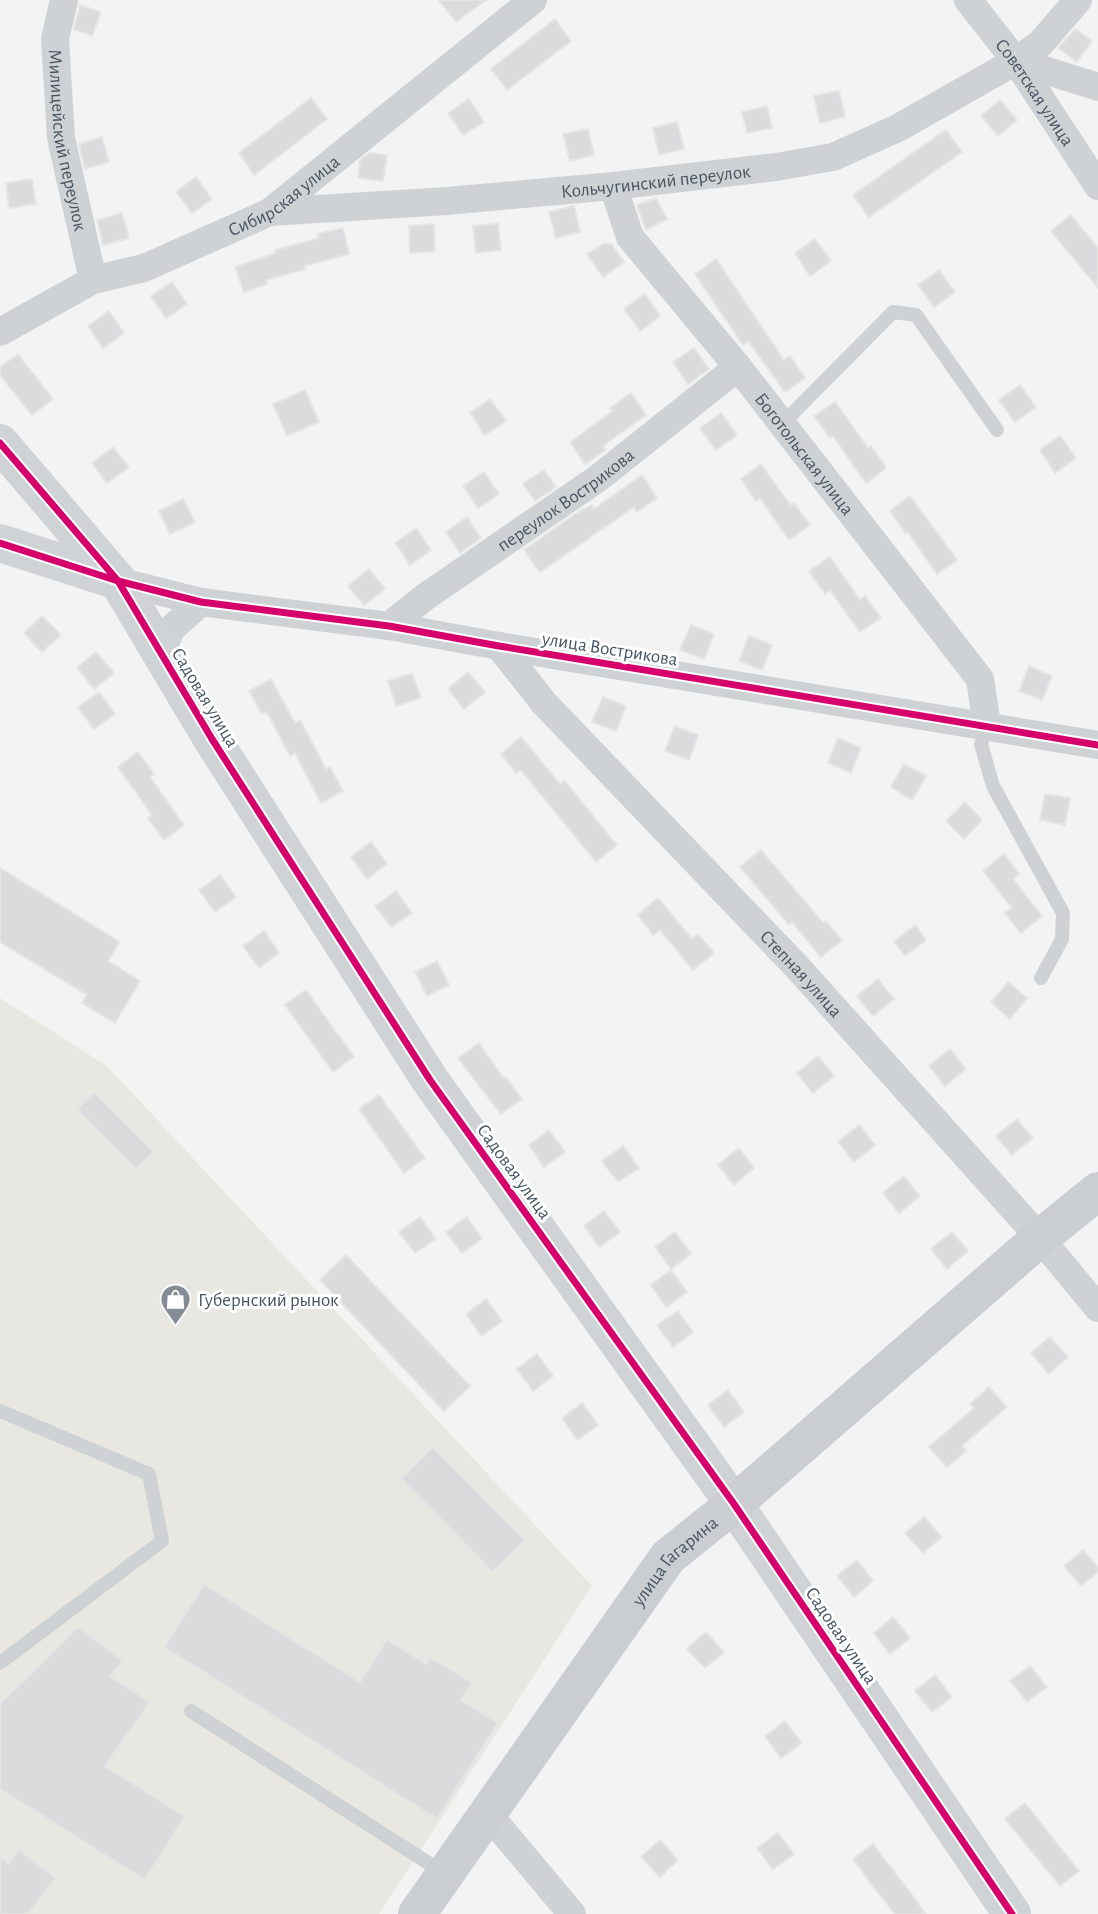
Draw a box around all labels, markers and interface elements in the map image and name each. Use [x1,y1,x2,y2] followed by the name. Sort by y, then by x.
[991,35,1077,150] street label: Советская улица
[45,49,90,233] street label: Милицейский переулок
[225,152,344,240] street label: Сибирская улица
[560,162,752,202] street label: Кольчугинский переулок
[751,389,857,519] street label: Боготольская улица
[494,445,638,556] street label: переулок Вострикова
[540,629,679,670] street label: улица Вострикова
[168,645,242,751] street label: Садовая улица
[756,927,846,1022] street label: Степная улица
[473,1121,555,1223] street label: Садовая улица
[158,1282,192,1326] shop icon: Губернский рынок
[198,1291,339,1310] place label: Губернский рынок
[628,1513,722,1611] street label: улица Гагарина
[801,1584,880,1688] street label: Садовая улица

